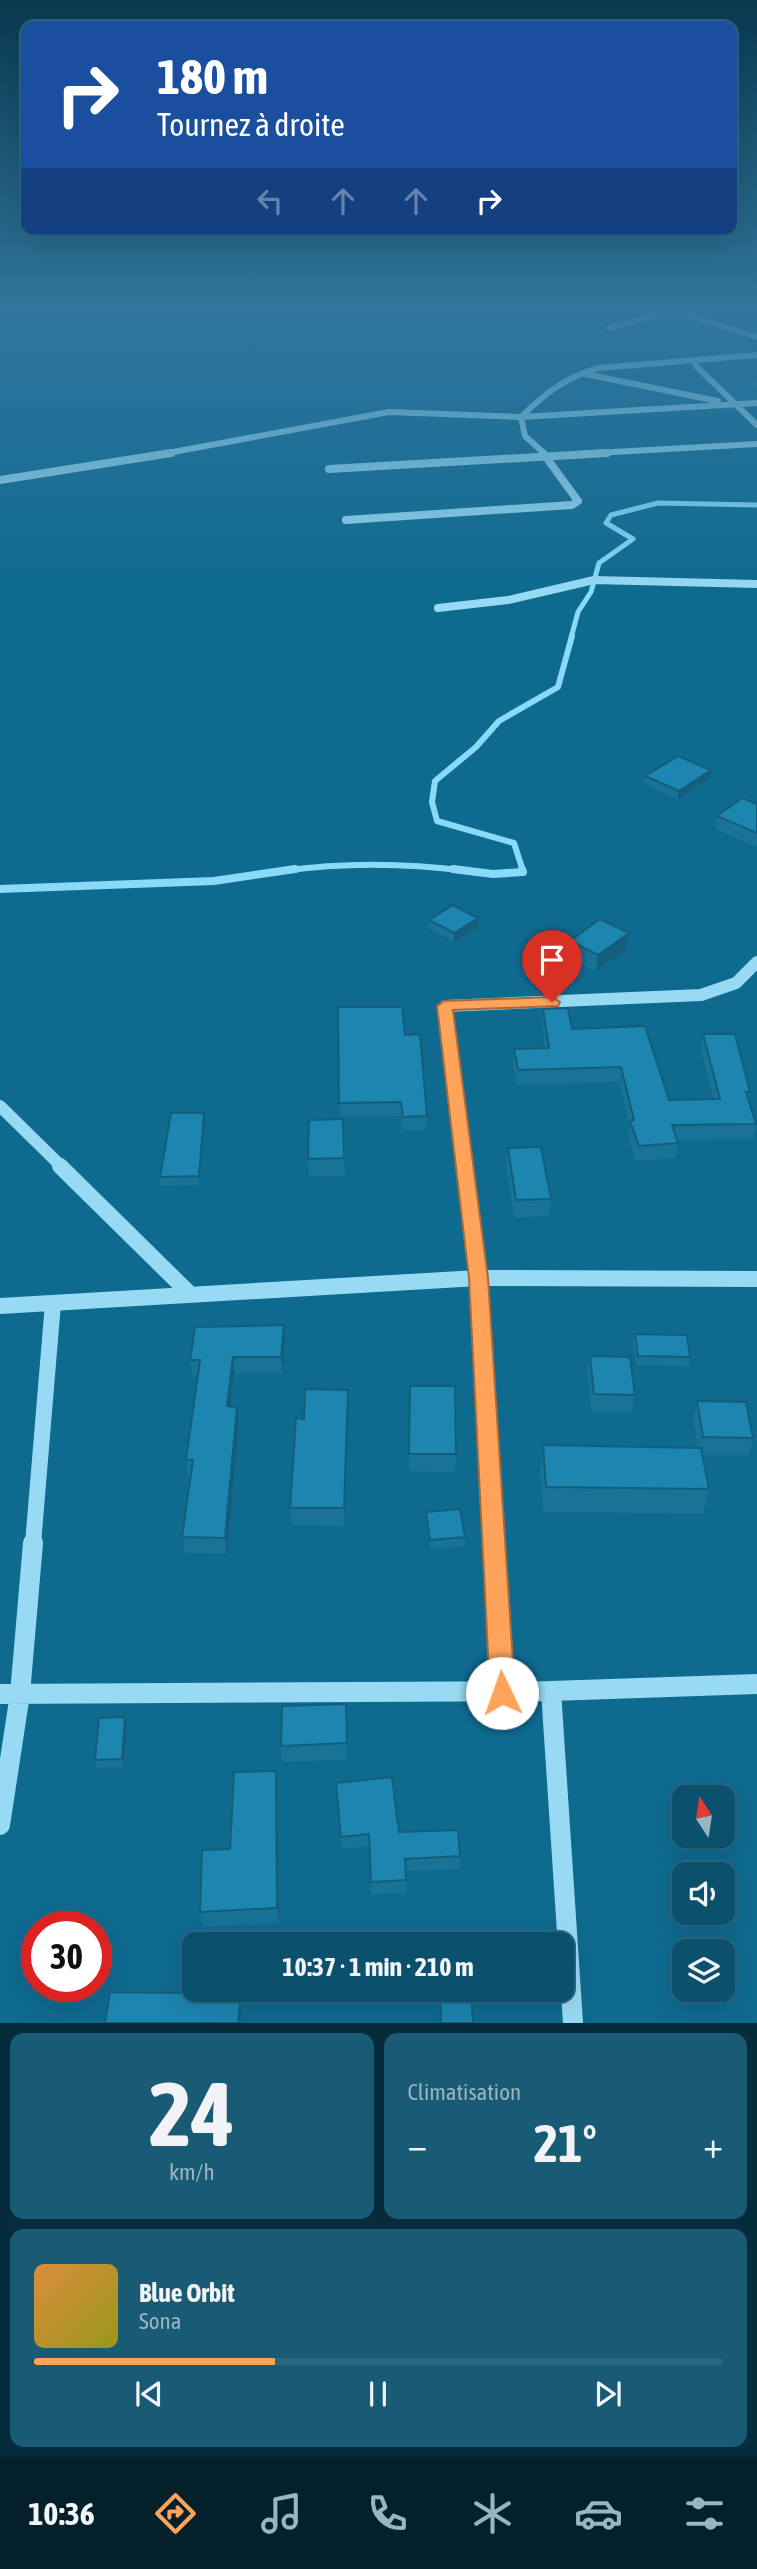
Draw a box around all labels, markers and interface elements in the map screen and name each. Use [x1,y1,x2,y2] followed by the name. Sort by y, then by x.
[157,48,268,104] text: 180 m
[42,49,133,140] icon: right
[157,106,345,143] text: Tournez à droite
[251,182,289,220] icon: left
[324,182,362,220] icon: ahead
[397,182,435,220] icon: ahead
[470,182,508,220] icon: right
[522,930,582,1002] pin
[533,941,571,979] icon: arrive
[465,1656,539,1730] position arrow
[672,1785,735,1848] north arrow
[672,1785,735,2002] map controls
[672,1862,735,1925] button: sound
[21,1911,112,2002] speed limit sign: 30
[672,1939,735,2002] button: layers
[282,1952,474,1982] text: 10:37 · 1 min · 210 m
[149,2061,235,2165] text: 24
[408,2079,521,2105] text: Climatisation
[534,2113,597,2173] text: 21°
[408,2123,427,2166] text: −
[703,2123,723,2166] text: +
[169,2159,215,2185] text: km/h
[139,2278,235,2308] text: Blue Orbit
[139,2308,181,2334] text: Sona
[130,2375,168,2413] icon: previous
[359,2375,397,2413] icon: pause
[589,2375,627,2413] icon: next
[151,2489,200,2538] icon: directions
[257,2489,306,2538] icon: music
[363,2489,412,2538] icon: phone
[468,2489,517,2538] icon: climate
[574,2489,623,2538] icon: car
[680,2489,729,2538] icon: filters
[28,2495,95,2532] text: 10:36

